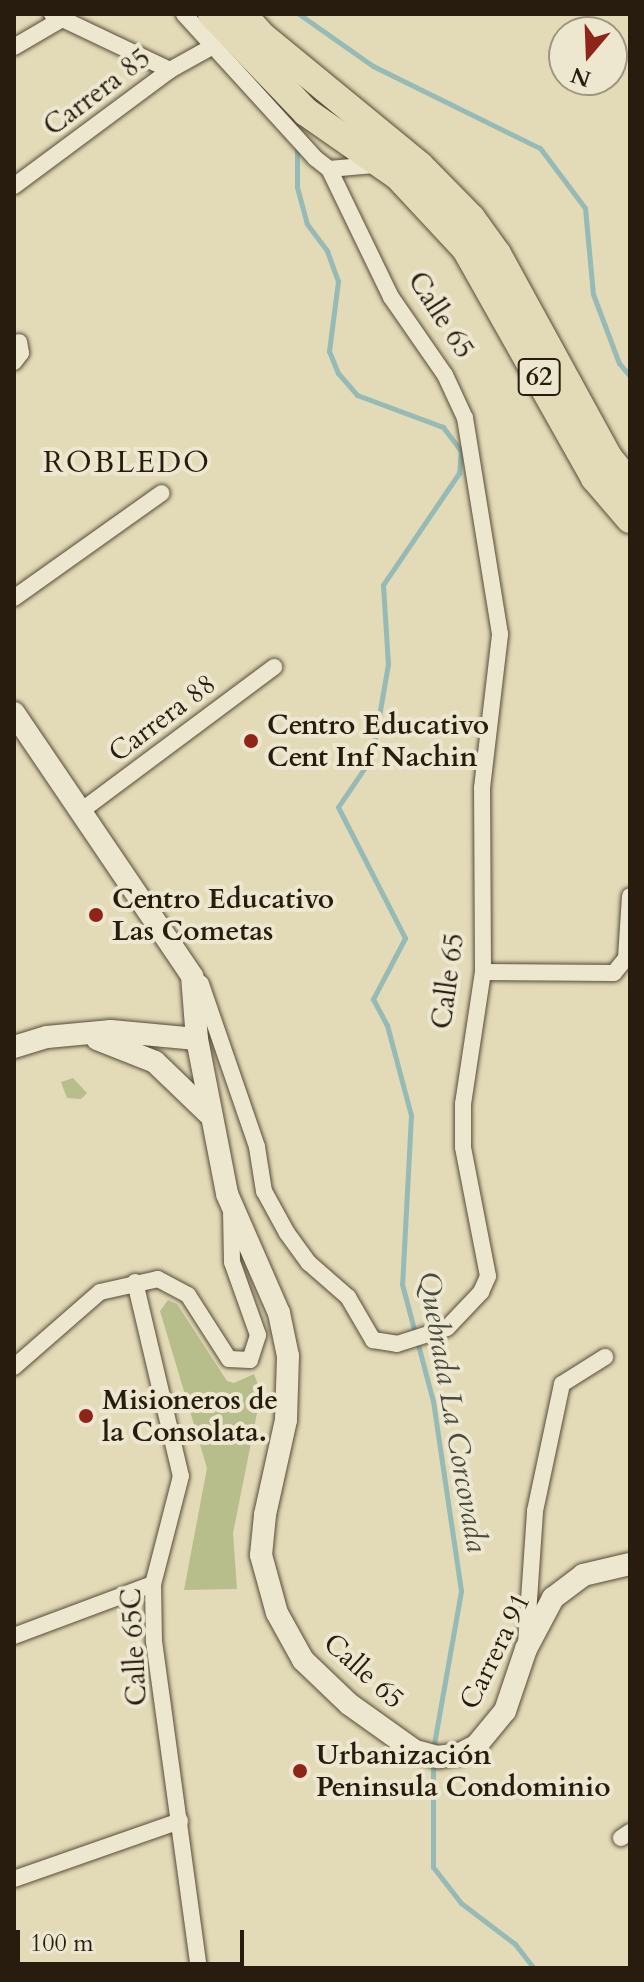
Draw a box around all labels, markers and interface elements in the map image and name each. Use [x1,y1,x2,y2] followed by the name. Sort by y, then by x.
[548,16,628,96] north arrow
[37,41,157,143] street label: Carrera 85
[567,60,595,94] text: N
[401,265,481,365] street label: Calle 65
[517,355,561,399] road number: 62
[43,445,211,481] district label: ROBLEDO
[102,667,222,769] street label: Carrera 88
[267,708,489,774] place label: Centro Educativo Cent Inf Nachin
[242,732,260,750] marker: Centro Educativo Cent Inf Nachin
[112,882,334,948] place label: Centro Educativo Las Cometas
[87,906,105,924] marker: Centro Educativo Las Cometas
[425,931,471,1031] street label: Calle 65
[410,1269,494,1555] water label: Quebrada La Corcovada
[102,1383,278,1449] place label: Misioneros de la Consolata.
[77,1407,95,1425] marker: Misioneros de la Consolata.
[114,1587,154,1707] street label: Calle 65C
[452,1587,538,1715] street label: Carrera 91
[317,1626,411,1716] street label: Calle 65
[316,1738,610,1804] place label: Urbanización Peninsula Condominio
[291,1762,309,1780] marker: Urbanización Peninsula Condominio
[20,1914,248,1964] scale bar
[30,1927,94,1960] text: 100 m

